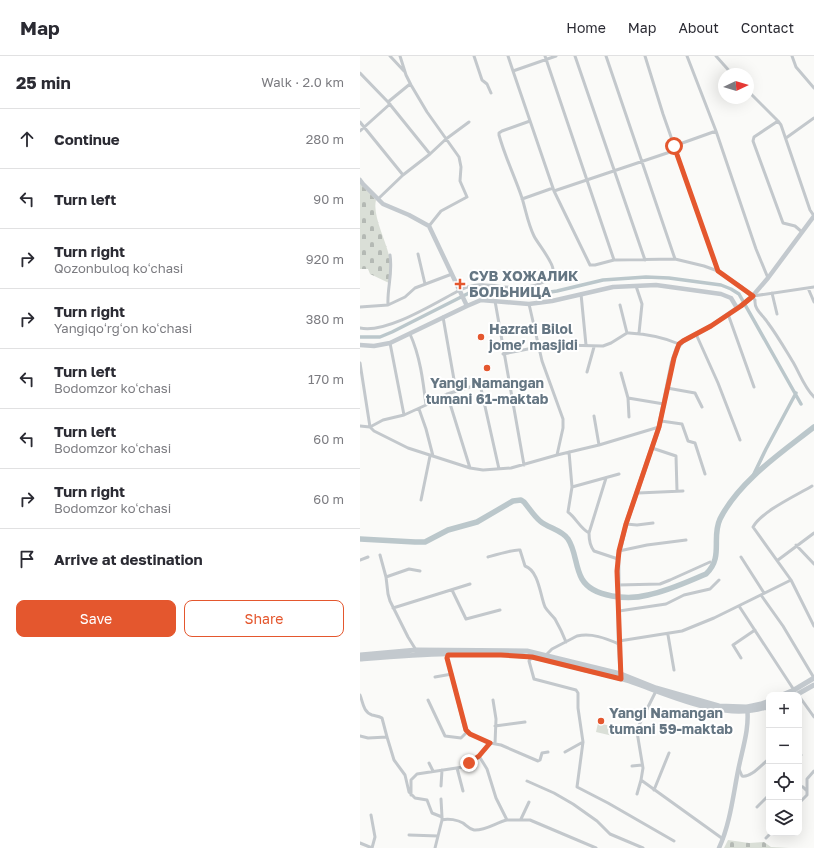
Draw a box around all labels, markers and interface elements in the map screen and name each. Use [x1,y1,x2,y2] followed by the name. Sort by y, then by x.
[20,16,60,39] text: Map
[566,19,606,36] text: Home
[628,19,656,36] text: Map
[678,19,719,36] text: About
[741,19,794,36] text: Contact
[718,68,754,104] north arrow
[16,72,71,93] text: 25 min
[261,74,344,90] text: Walk · 2.0 km
[16,128,38,150] icon: ahead
[54,130,120,148] text: Continue
[306,131,344,147] text: 280 m
[665,137,683,155] route start
[16,188,38,210] icon: left
[54,190,116,208] text: Turn left
[313,191,344,207] text: 90 m
[54,242,125,260] text: Turn right
[16,248,38,270] icon: right
[306,251,344,267] text: 920 m
[54,260,183,276] text: Qozonbuloq koʻchasi
[469,267,579,300] place label: СУВ ХОЖАЛИК БОЛЬНИЦА
[454,278,466,290] marker: СУВ ХОЖАЛИК БОЛЬНИЦА
[54,302,125,320] text: Turn right
[16,308,38,330] icon: right
[306,311,344,327] text: 380 m
[54,320,192,336] text: Yangiqoʻrgʻon koʻchasi
[488,320,578,353] place label: Hazrati Bilol jome’ masjidi
[476,332,486,342] marker: Hazrati Bilol jome’ masjidi
[54,362,116,380] text: Turn left
[482,363,492,373] marker: Yangi Namangan tumani 61-maktab
[16,368,38,390] icon: left
[308,371,344,387] text: 170 m
[426,374,549,407] place label: Yangi Namangan tumani 61-maktab
[54,380,171,396] text: Bodomzor koʻchasi
[54,422,116,440] text: Turn left
[16,428,38,450] icon: left
[313,431,344,447] text: 60 m
[54,440,171,456] text: Bodomzor koʻchasi
[54,482,125,500] text: Turn right
[16,488,38,510] icon: right
[313,491,344,507] text: 60 m
[54,500,171,516] text: Bodomzor koʻchasi
[16,548,38,570] icon: arrive
[54,550,203,568] text: Arrive at destination
[16,600,176,637] button: Save
[184,600,344,637] button: Share
[766,692,802,836] map controls
[766,692,802,728] button: +
[609,704,733,737] place label: Yangi Namangan tumani 59-maktab
[596,716,606,726] marker: Yangi Namangan tumani 59-maktab
[766,728,802,764] button: −
[460,754,478,772] route end
[766,764,802,800] button: locate
[766,800,802,836] button: layers

